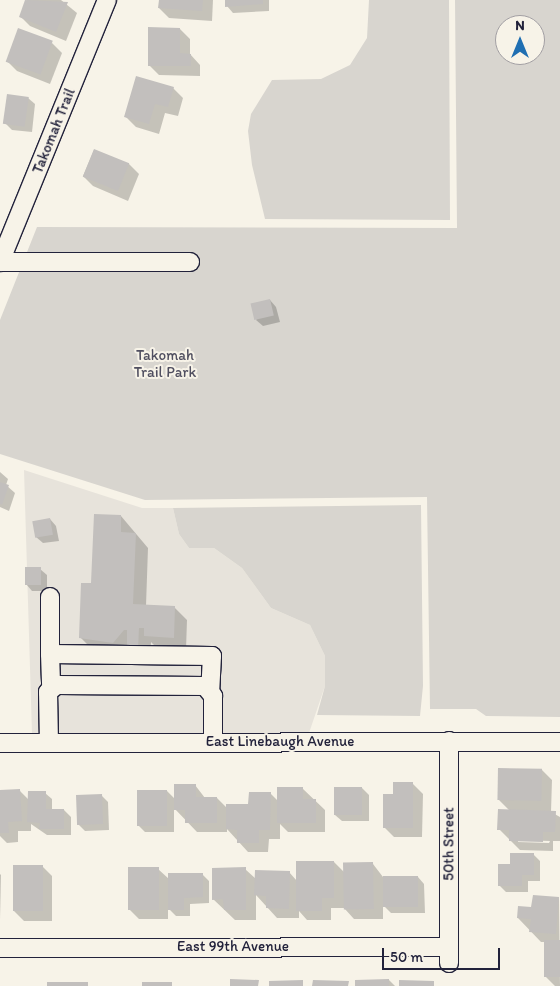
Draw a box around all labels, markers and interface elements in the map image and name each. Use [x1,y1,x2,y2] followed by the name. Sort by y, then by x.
[495,15,545,65] north arrow
[515,17,525,34] text: N
[29,86,79,176] street label: Takomah Trail
[134,346,196,381] park label: Takomah Trail Park
[206,733,354,751] street label: East Linebaugh Avenue
[440,807,458,881] street label: 50th Street
[177,938,289,956] street label: East 99th Avenue
[385,938,502,970] scale bar
[390,948,423,966] text: 50 m

